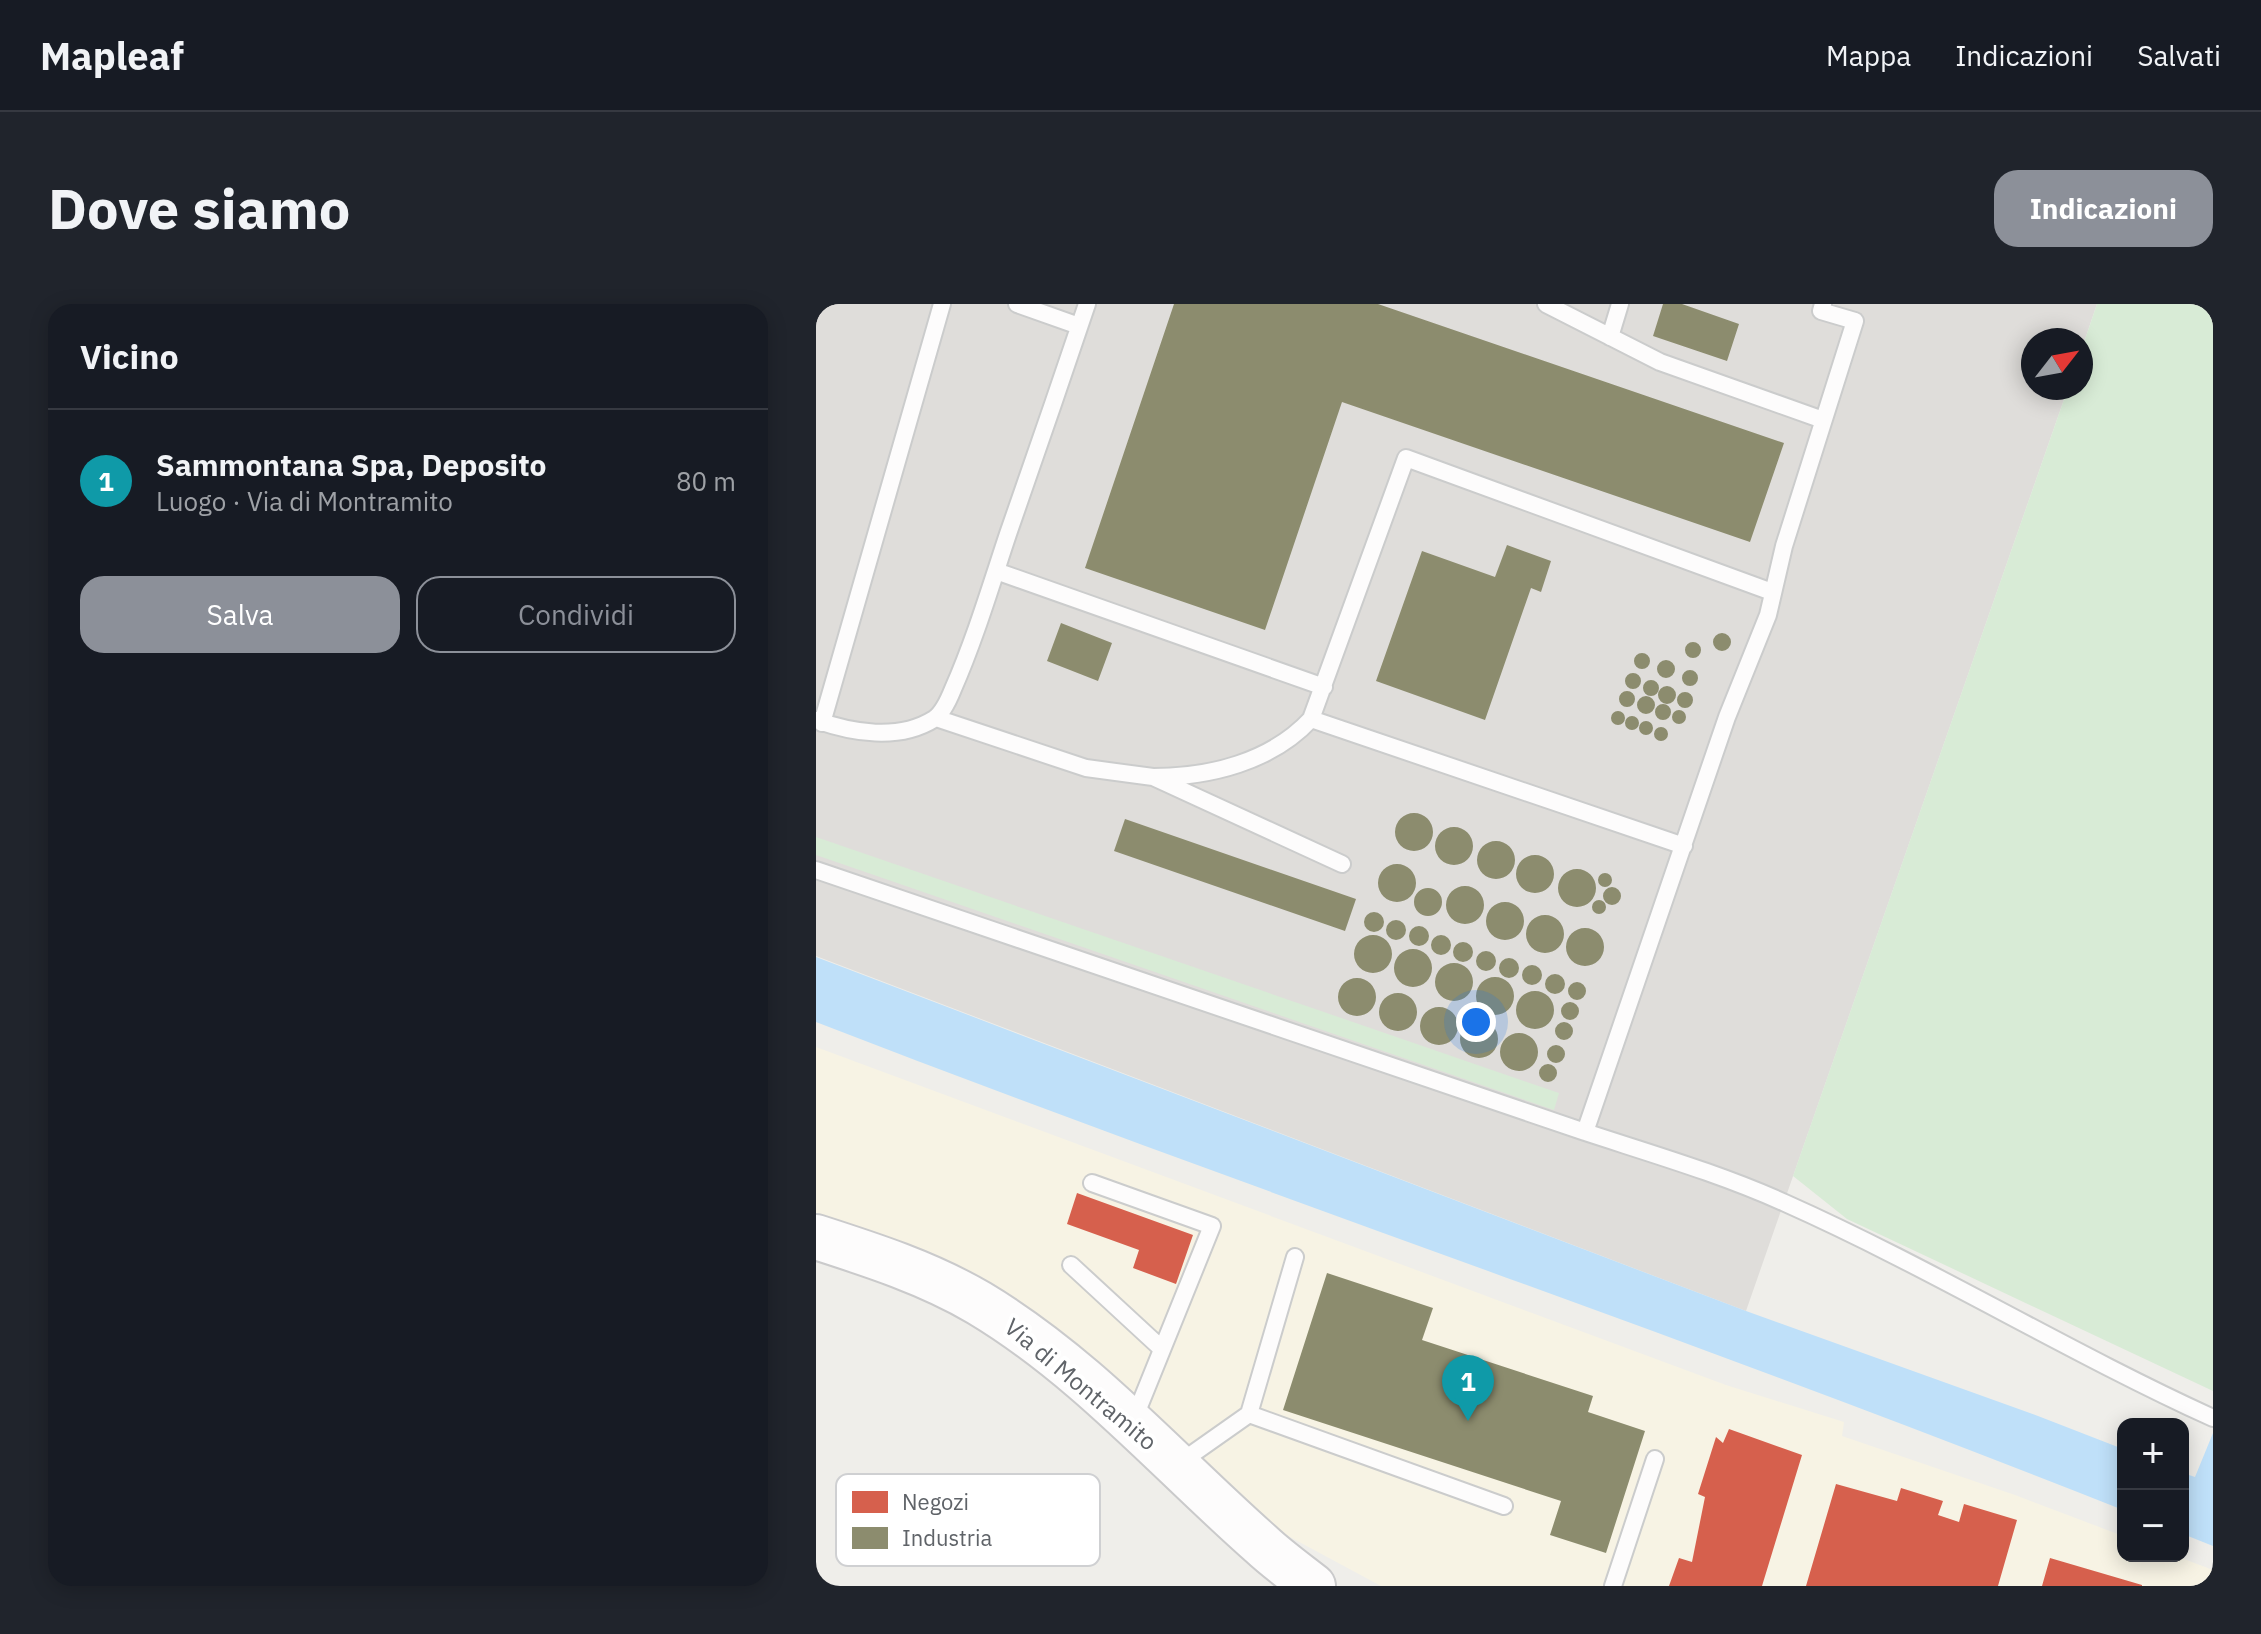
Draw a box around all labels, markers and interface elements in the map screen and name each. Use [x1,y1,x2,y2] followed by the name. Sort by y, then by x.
[40,31,184,80] text: Mapleaf
[1826,37,1911,74] text: Mappa
[1955,37,2093,74] text: Indicazioni
[2137,37,2221,74] text: Salvati
[1994,170,2213,247] button: Indicazioni
[48,172,350,244] text: Dove siamo
[2021,328,2093,400] north arrow
[80,334,179,378] text: Vicino
[156,445,546,484] text: Sammontana Spa, Deposito
[98,464,114,498] text: 1
[676,464,736,498] text: 80 m
[156,484,453,518] text: Luogo · Via di Montramito
[80,576,400,653] button: Salva
[416,576,736,653] button: Condividi
[1456,1002,1496,1042] your location
[998,1311,1164,1457] street label: Via di Montramito
[1442,1355,1494,1421] pin: 1
[2117,1418,2189,1562] map controls
[2117,1418,2189,1490] button: +
[836,1474,1100,1566] legend
[902,1487,969,1516] text: Negozi
[2117,1490,2189,1562] button: −
[902,1523,992,1552] text: Industria

